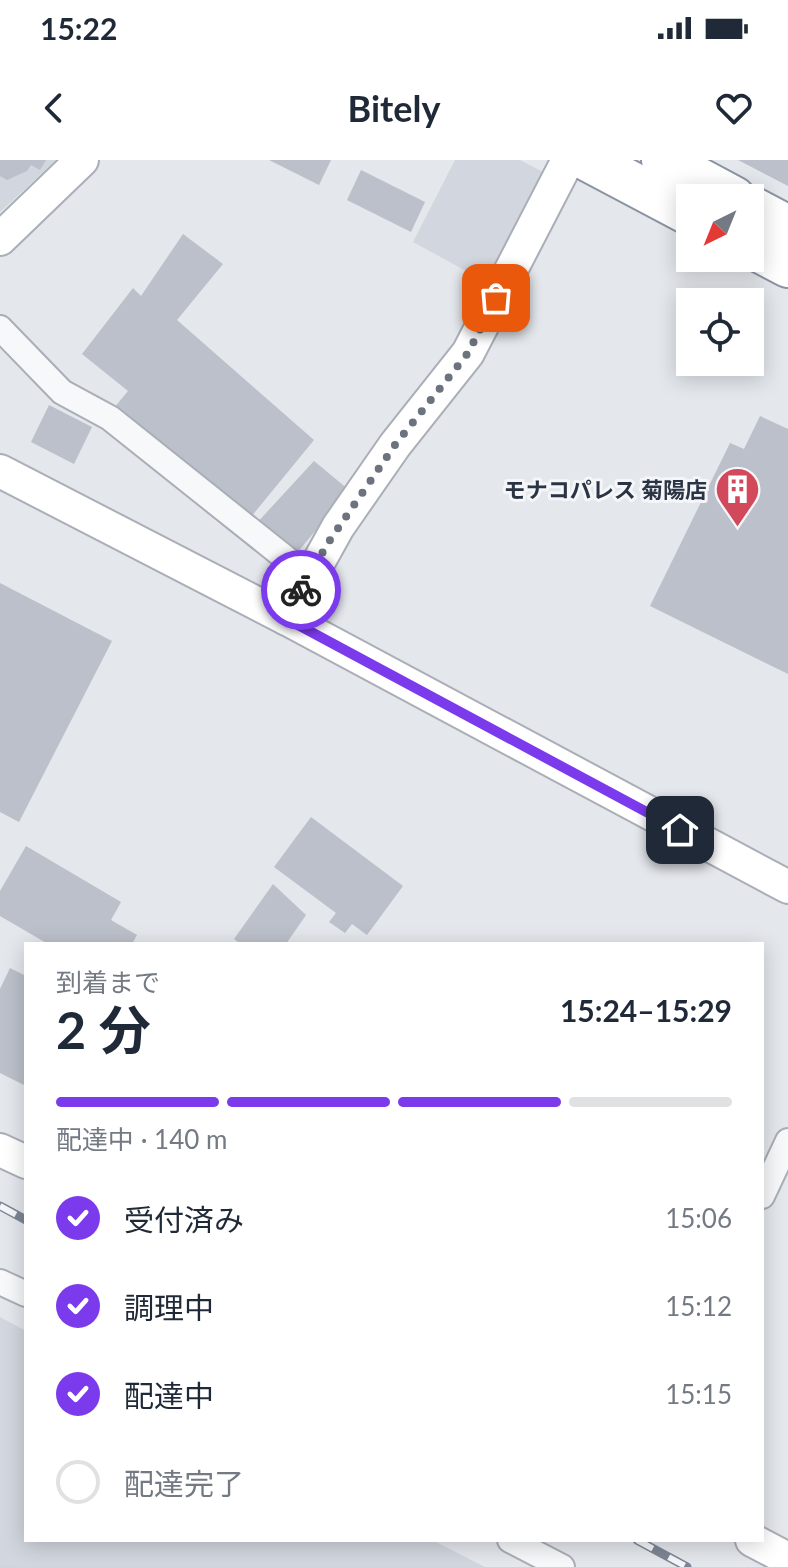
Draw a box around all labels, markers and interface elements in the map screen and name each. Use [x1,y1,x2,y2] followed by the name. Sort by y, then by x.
[40,10,117,46] text: 15:22
[32,86,76,130] icon: back
[348,86,440,130] text: Bitely
[712,86,756,130] icon: heart
[676,184,764,272] north arrow
[676,184,764,376] map controls
[462,264,530,332] pin
[474,276,518,320] icon: bag
[676,288,764,376] button: locate
[714,465,762,528] building icon: モナコパレス 菊陽店
[504,476,707,503] place label: モナコパレス 菊陽店
[261,550,341,630] courier
[279,568,323,612] icon: bike
[646,796,714,864] pin
[658,808,702,852] icon: home
[56,966,160,998] text: 到着まで
[560,992,732,1028] text: 15:24–15:29
[56,998,151,1060] text: 2 分
[56,1123,227,1155] text: 配達中 · 140 m
[56,1196,100,1240] icon: check
[124,1201,244,1237] text: 受付済み
[665,1202,732,1234] text: 15:06
[56,1284,100,1328] icon: check
[124,1289,214,1325] text: 調理中
[665,1290,732,1322] text: 15:12
[56,1372,100,1416] icon: check
[124,1377,214,1413] text: 配達中
[665,1378,732,1410] text: 15:15
[124,1465,244,1501] text: 配達完了

